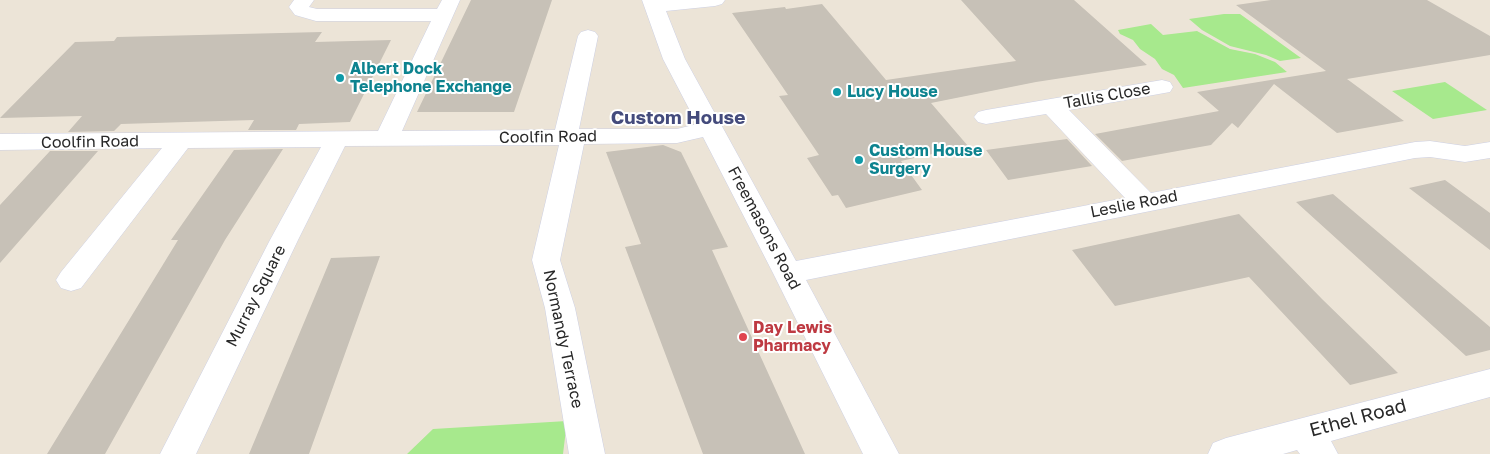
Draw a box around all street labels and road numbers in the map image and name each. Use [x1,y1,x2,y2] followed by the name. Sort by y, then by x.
[1062,79,1152,113] street label: Tallis Close
[499,127,597,147] street label: Coolfin Road
[41,132,139,152] street label: Coolfin Road
[723,163,805,293] street label: Freemasons Road
[1089,186,1179,222] street label: Leslie Road
[222,242,290,350] street label: Murray Square
[539,268,587,410] street label: Normandy Terrace
[1307,394,1409,442] street label: Ethel Road

